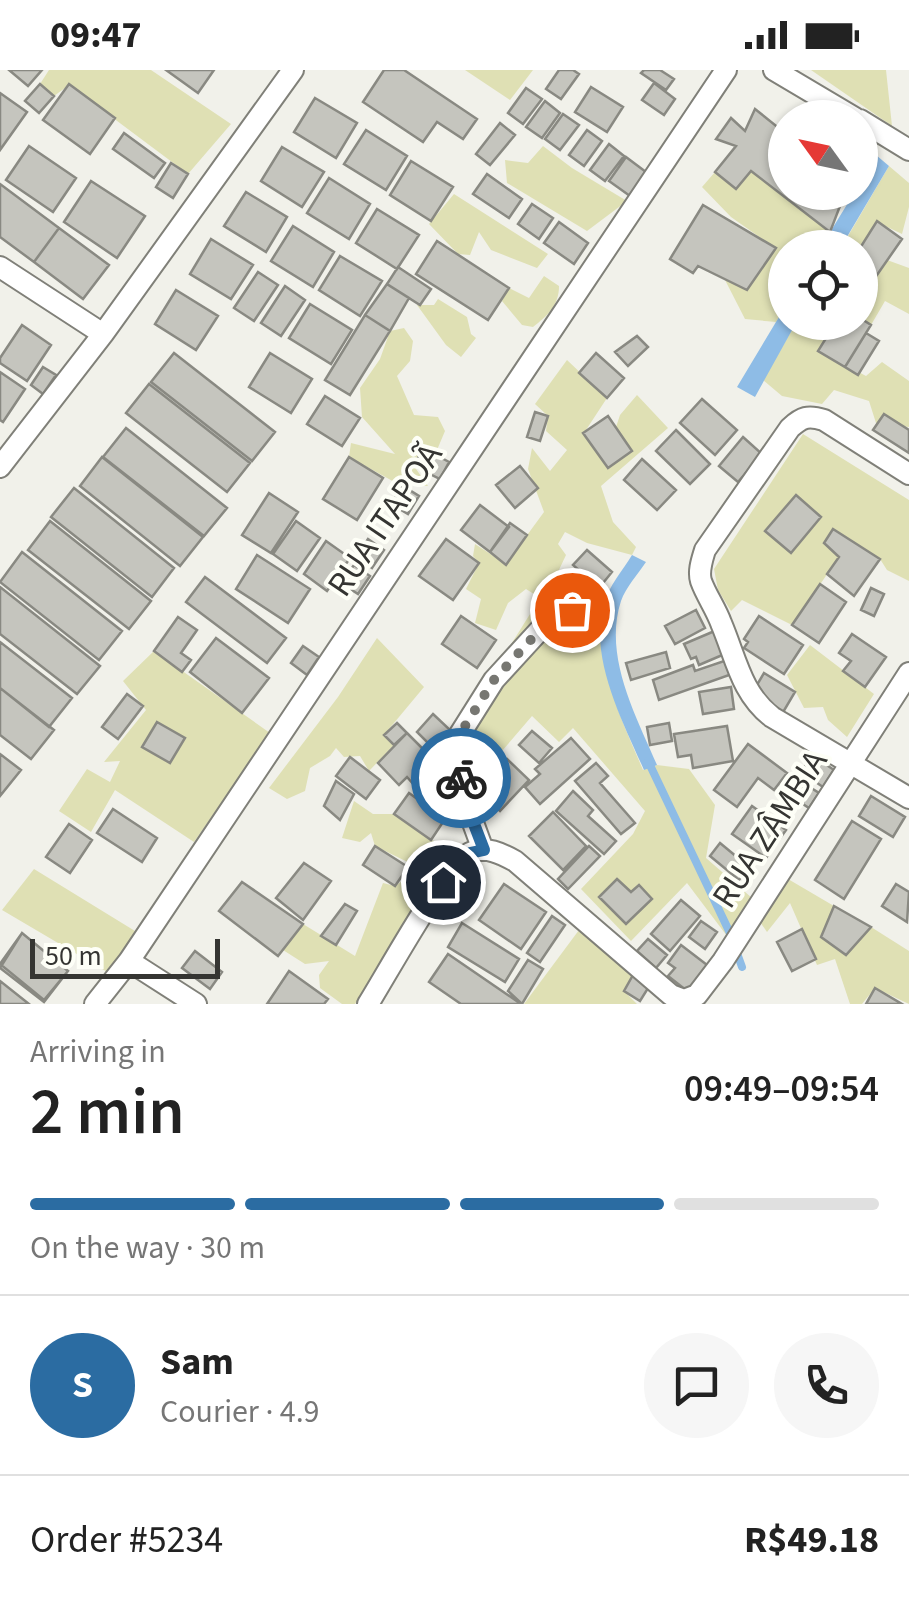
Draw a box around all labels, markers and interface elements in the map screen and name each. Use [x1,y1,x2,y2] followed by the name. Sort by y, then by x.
[50,8,142,62] text: 09:47
[768,100,878,210] north arrow
[768,100,878,340] map controls
[768,230,878,340] button: locate
[315,433,455,607] street label: RUA ITAPOÃ
[530,568,615,653] pin
[545,583,600,638] icon: bag
[411,728,511,828] courier
[700,740,840,918] street label: RUA ZÂMBIA
[434,751,489,806] icon: bike
[401,840,486,925] pin
[416,855,471,910] icon: home
[30,934,220,978] scale bar
[45,936,102,976] text: 50 m
[30,1029,166,1075] text: Arriving in
[684,1062,879,1116] text: 09:49–09:54
[30,1066,185,1159] text: 2 min
[30,1225,265,1271] text: On the way · 30 m
[644,1333,749,1438] button: chat
[774,1333,879,1438] button: phone
[160,1335,234,1389] text: Sam
[72,1358,93,1412] text: S
[160,1389,320,1435] text: Courier · 4.9
[30,1513,223,1567] text: Order #5234
[744,1513,879,1567] text: R$49.18

